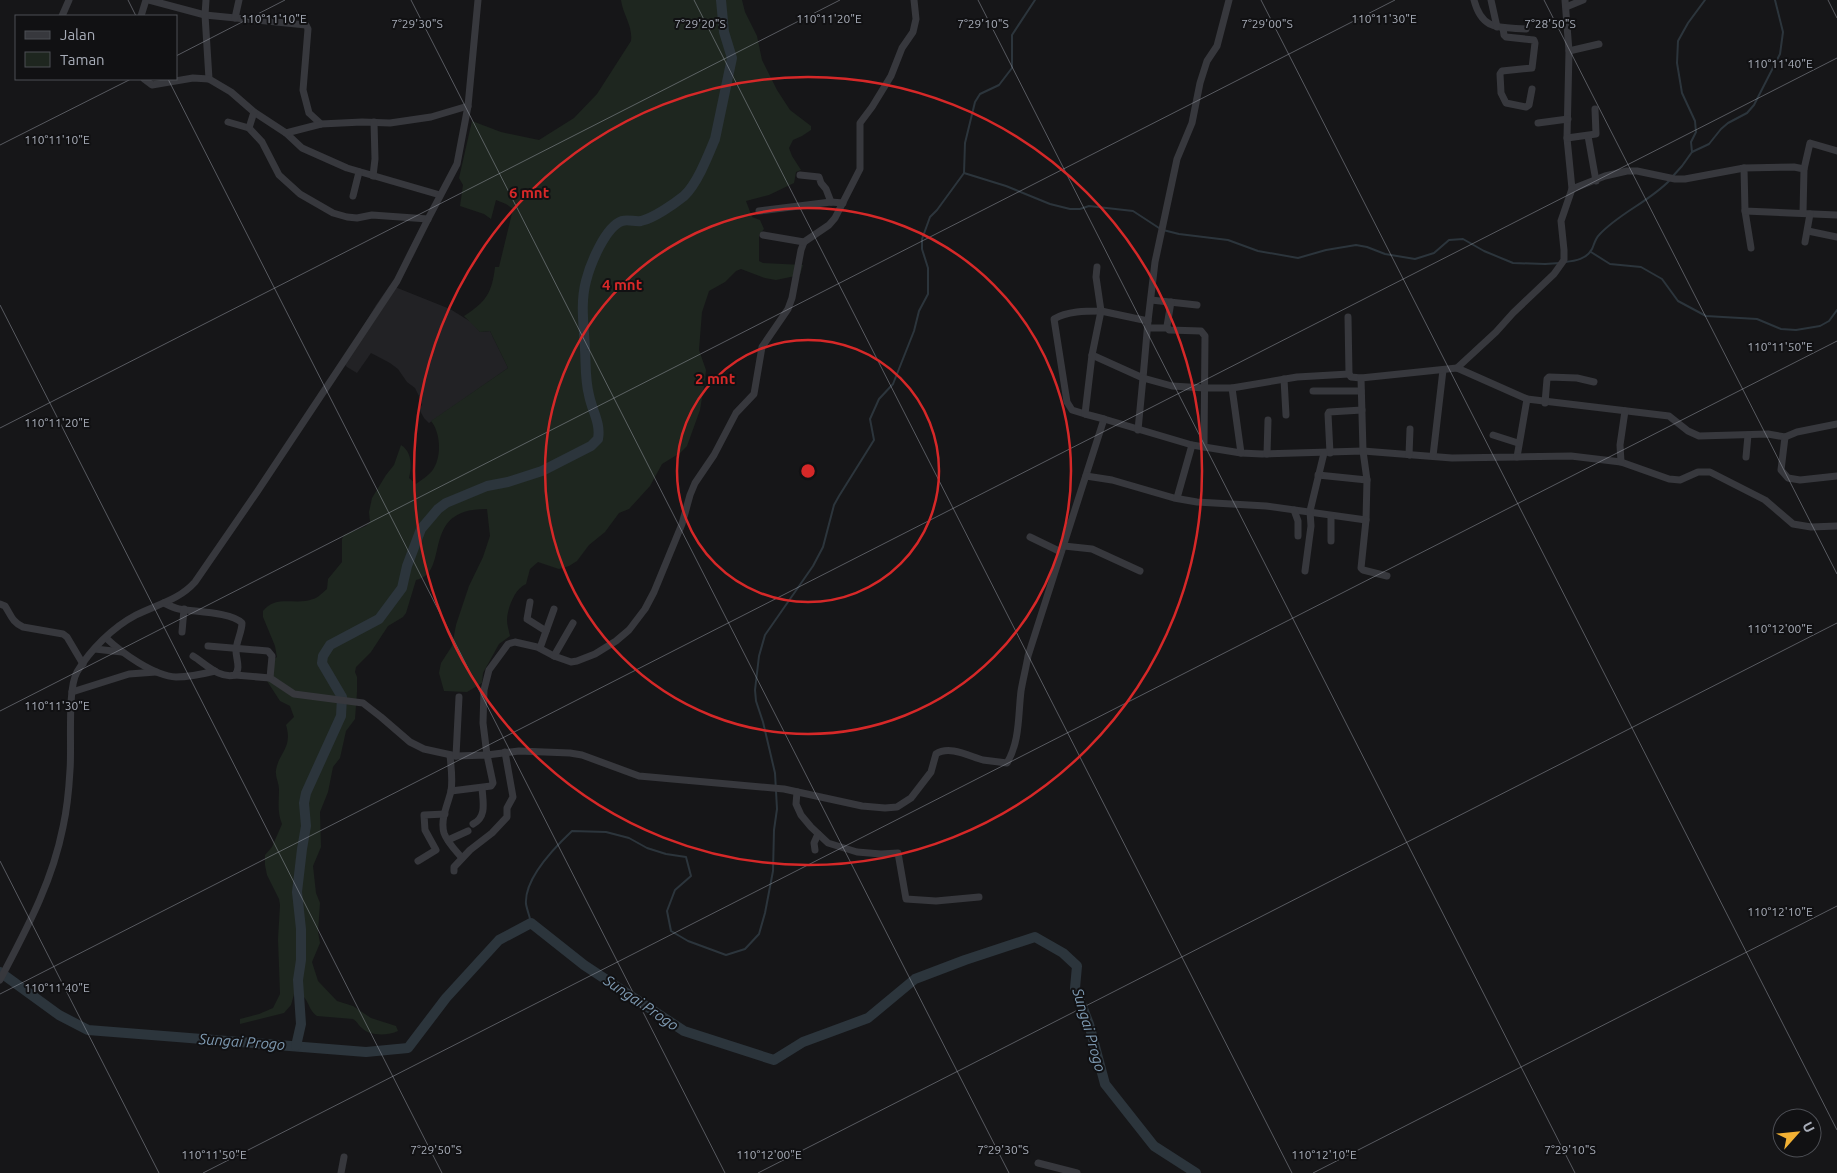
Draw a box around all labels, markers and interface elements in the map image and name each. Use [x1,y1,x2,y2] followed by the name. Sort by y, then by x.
[241,12,307,25] text: 110°11'10"E
[796,12,862,25] text: 110°11'20"E
[1351,12,1417,25] text: 110°11'30"E
[15,15,178,80] legend
[391,17,443,30] text: 7°29'30"S
[674,17,726,30] text: 7°29'20"S
[957,17,1009,30] text: 7°29'10"S
[1241,17,1293,30] text: 7°29'00"S
[1524,17,1576,30] text: 7°28'50"S
[60,26,95,43] text: Jalan
[60,51,105,68] text: Taman
[1747,57,1813,70] text: 110°11'40"E
[24,133,90,146] text: 110°11'10"E
[509,184,550,201] text: 6 mnt
[602,276,643,293] text: 4 mnt
[1747,340,1813,353] text: 110°11'50"E
[695,370,736,387] text: 2 mnt
[24,416,90,429] text: 110°11'20"E
[799,462,817,480] centre of rings
[1747,622,1813,635] text: 110°12'00"E
[24,699,90,712] text: 110°11'30"E
[1747,905,1813,918] text: 110°12'10"E
[600,971,682,1034] water label: Sungai Progo
[24,981,90,994] text: 110°11'40"E
[1069,985,1110,1074] water label: Sungai Progo
[197,1030,286,1053] water label: Sungai Progo
[1772,1108,1822,1158] north arrow
[1799,1119,1818,1135] text: U
[410,1143,462,1156] text: 7°29'50"S
[977,1143,1029,1156] text: 7°29'30"S
[1544,1143,1596,1156] text: 7°29'10"S
[181,1148,247,1161] text: 110°11'50"E
[736,1148,802,1161] text: 110°12'00"E
[1291,1148,1357,1161] text: 110°12'10"E

